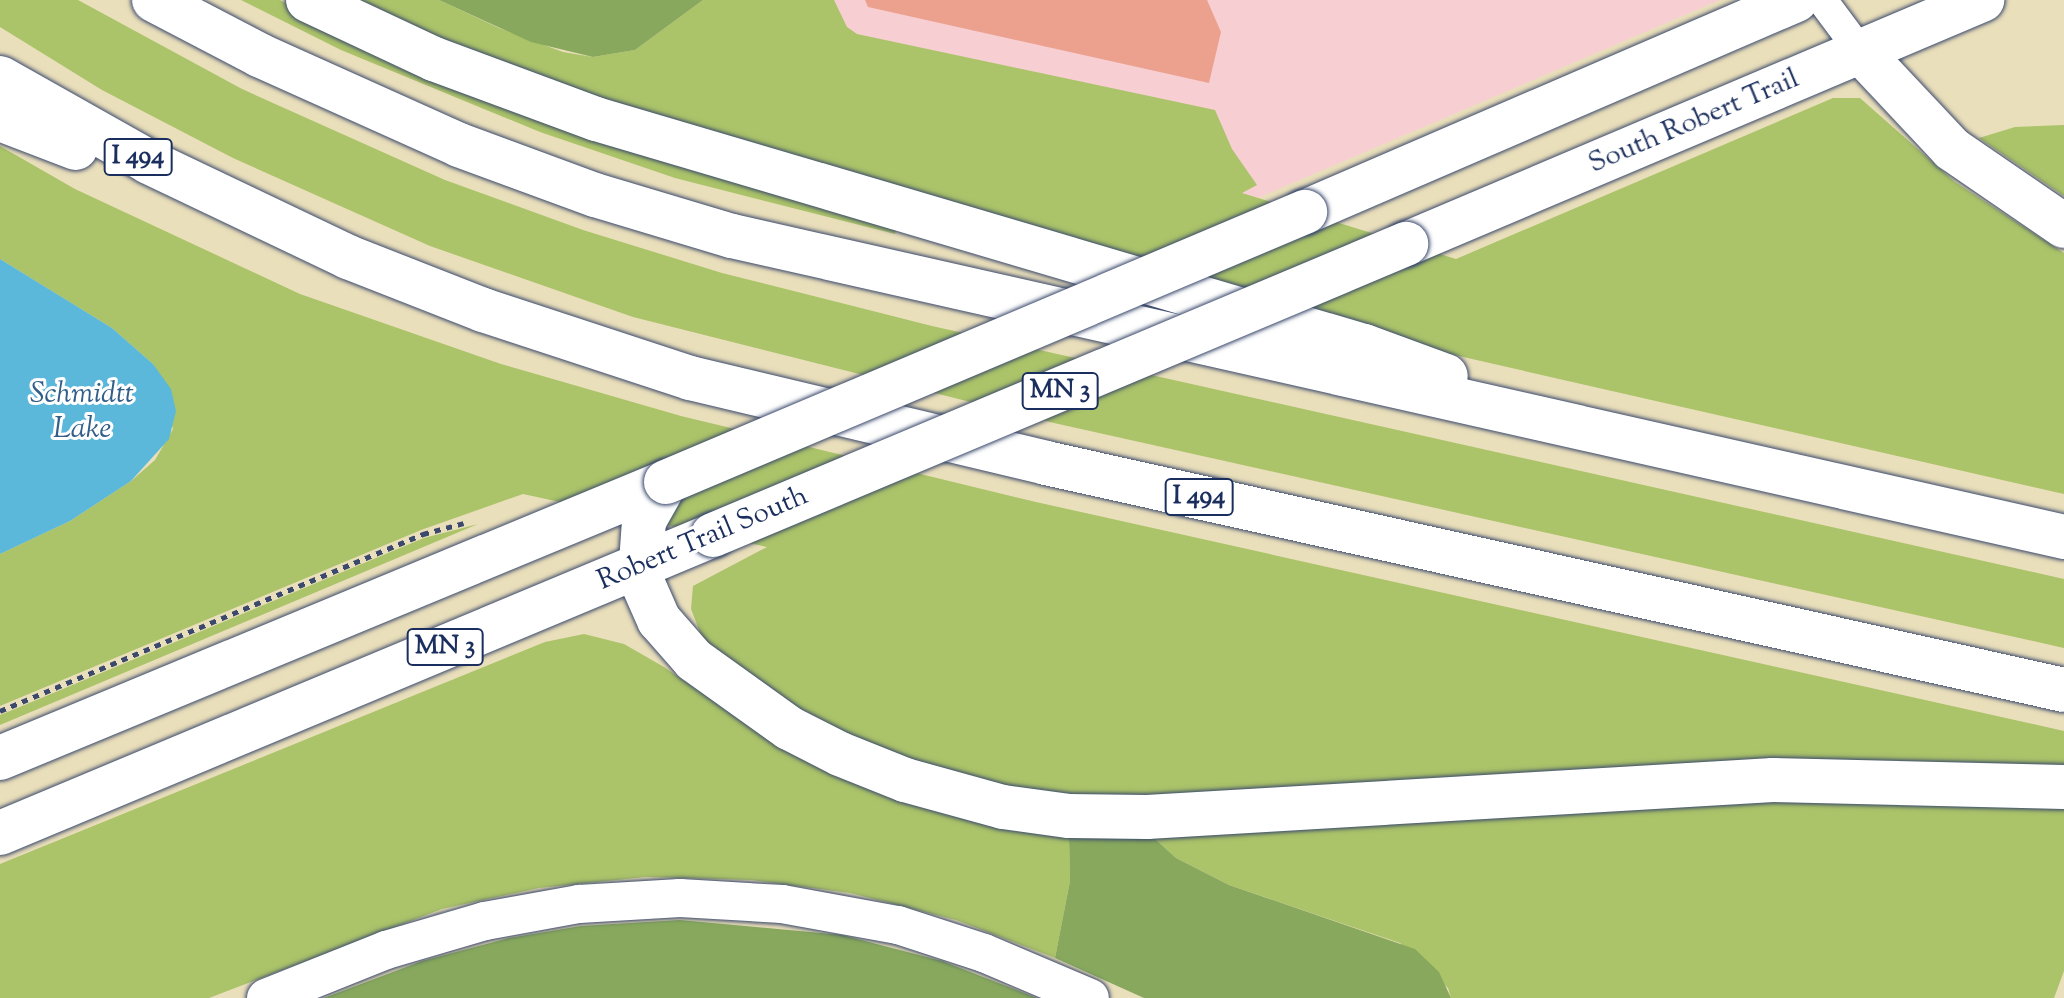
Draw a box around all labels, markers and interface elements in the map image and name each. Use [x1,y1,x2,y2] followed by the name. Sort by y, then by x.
[1584,63,1804,181] street label: South Robert Trail
[102,135,174,179] road number: I 494
[1020,369,1100,413] road number: MN 3
[30,377,134,448] water label: Schmidtt Lake
[1163,475,1235,519] road number: I 494
[593,480,813,598] street label: Robert Trail South
[405,625,485,669] road number: MN 3

